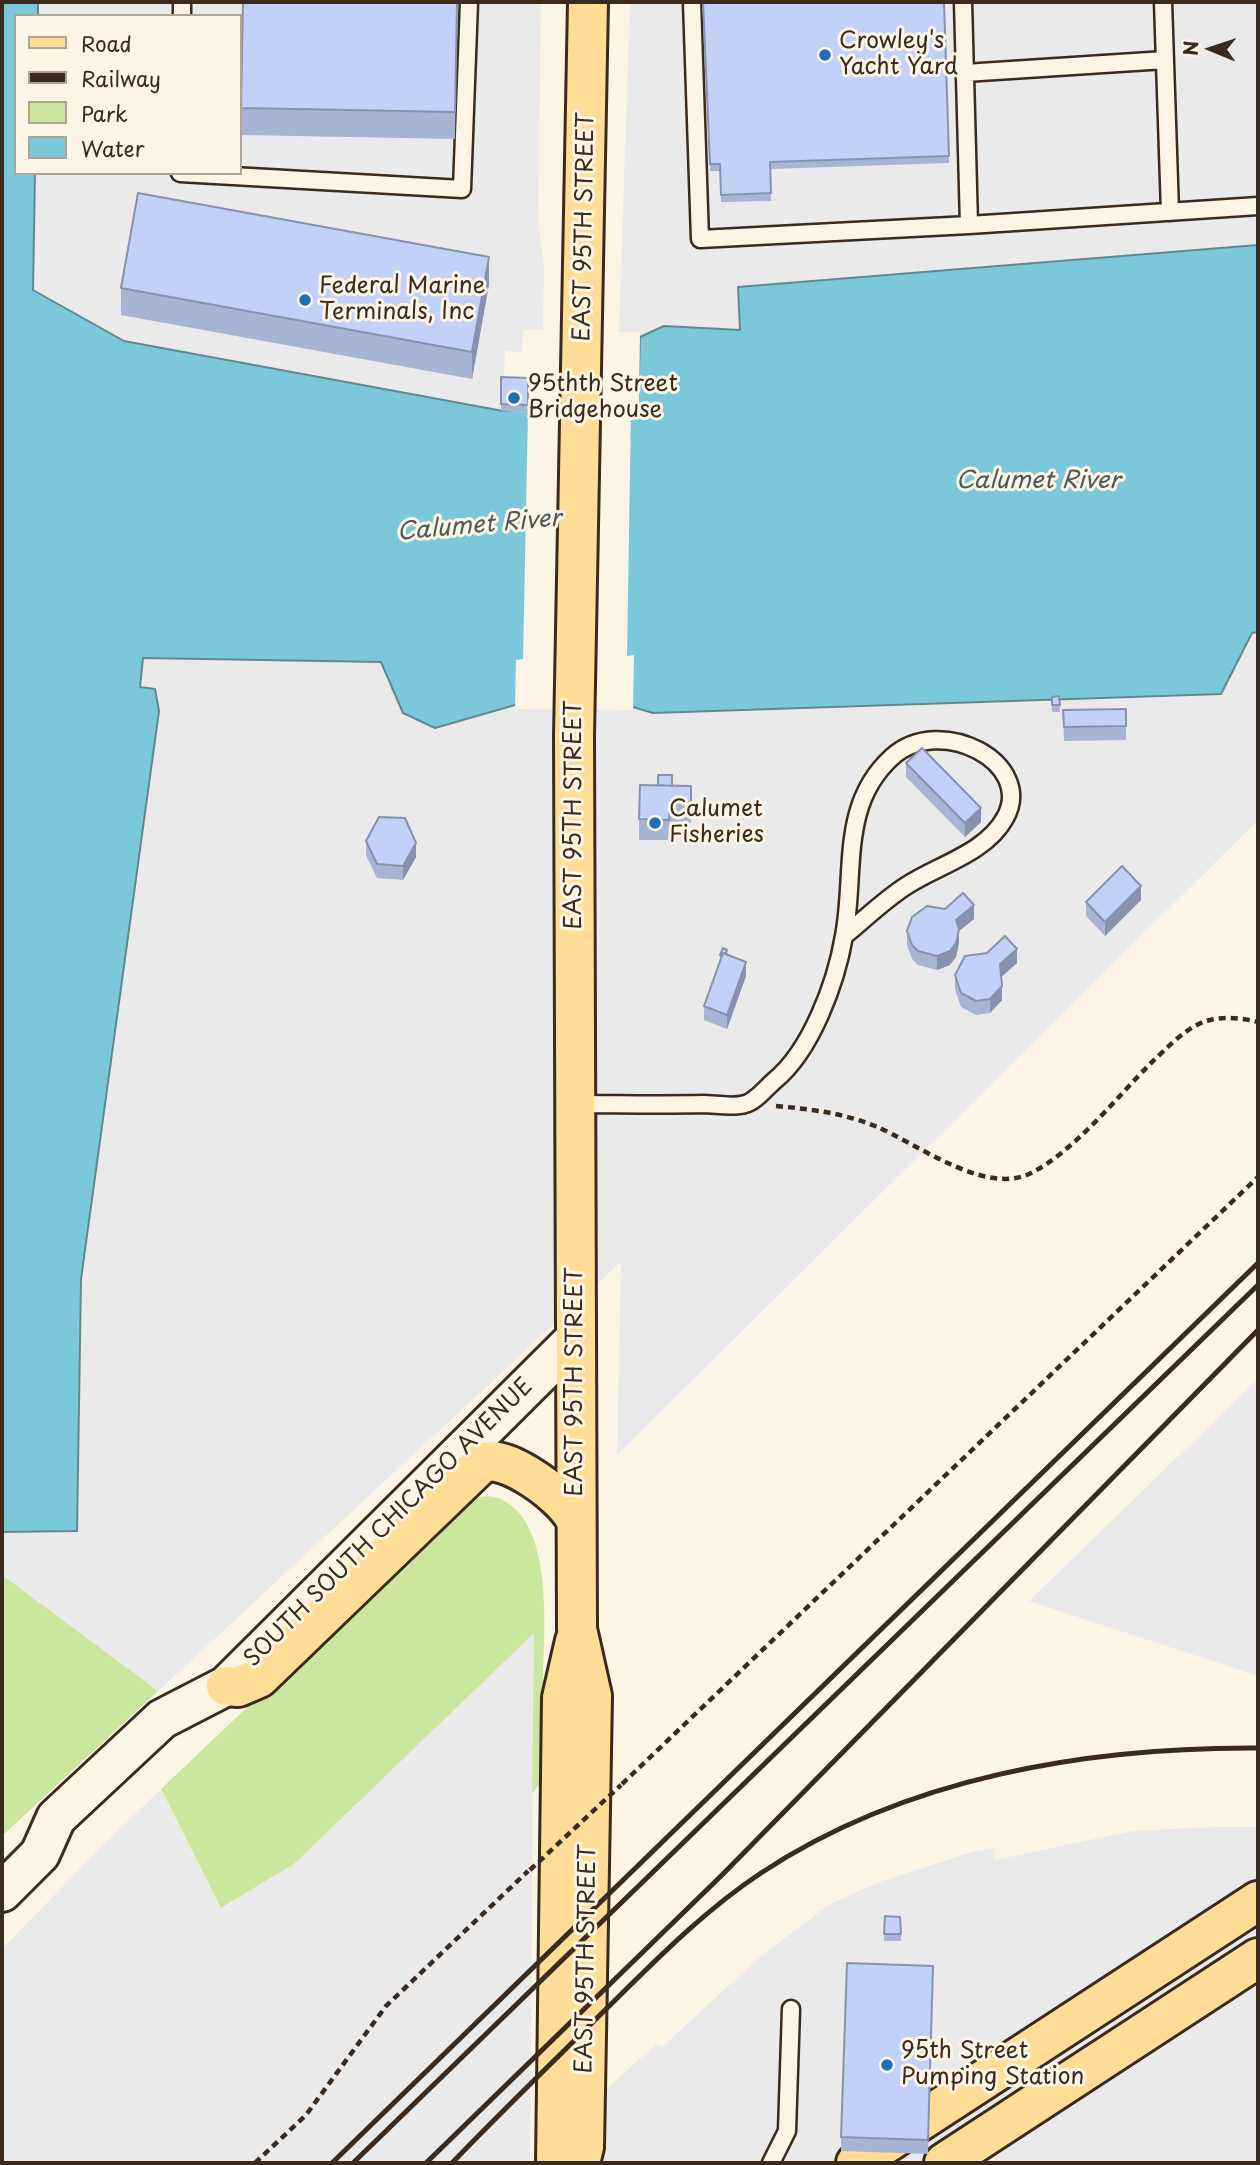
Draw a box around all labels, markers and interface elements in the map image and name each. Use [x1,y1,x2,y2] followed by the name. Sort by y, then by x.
[14,14,242,175] legend
[1176,14,1246,84] north arrow
[81,27,132,59] text: Road
[839,28,958,82] place label: Crowley's Yacht Yard
[1176,40,1204,56] text: N
[817,47,833,63] marker: Crowley's Yacht Yard
[81,62,161,94] text: Railway
[81,97,128,129] text: Park
[569,112,601,342] street label: EAST 95TH STREET
[81,132,144,164] text: Water
[319,273,486,327] place label: Federal Marine Terminals, Inc
[297,292,313,308] marker: Federal Marine Terminals, Inc
[528,371,678,425] place label: 95thth Street Bridgehouse
[506,390,522,406] marker: 95thth Street Bridgehouse
[956,467,1120,495] water label: Calumet River
[396,504,562,548] water label: Calumet River
[561,700,589,930] street label: EAST 95TH STREET
[669,796,764,850] place label: Calumet Fisheries
[647,815,663,831] marker: Calumet Fisheries
[562,1267,590,1497] street label: EAST 95TH STREET
[239,1373,539,1673] street label: SOUTH SOUTH CHICAGO AVENUE
[571,1844,603,2074] street label: EAST 95TH STREET
[901,2038,1084,2092] place label: 95th Street Pumping Station
[879,2057,895,2073] marker: 95th Street Pumping Station

